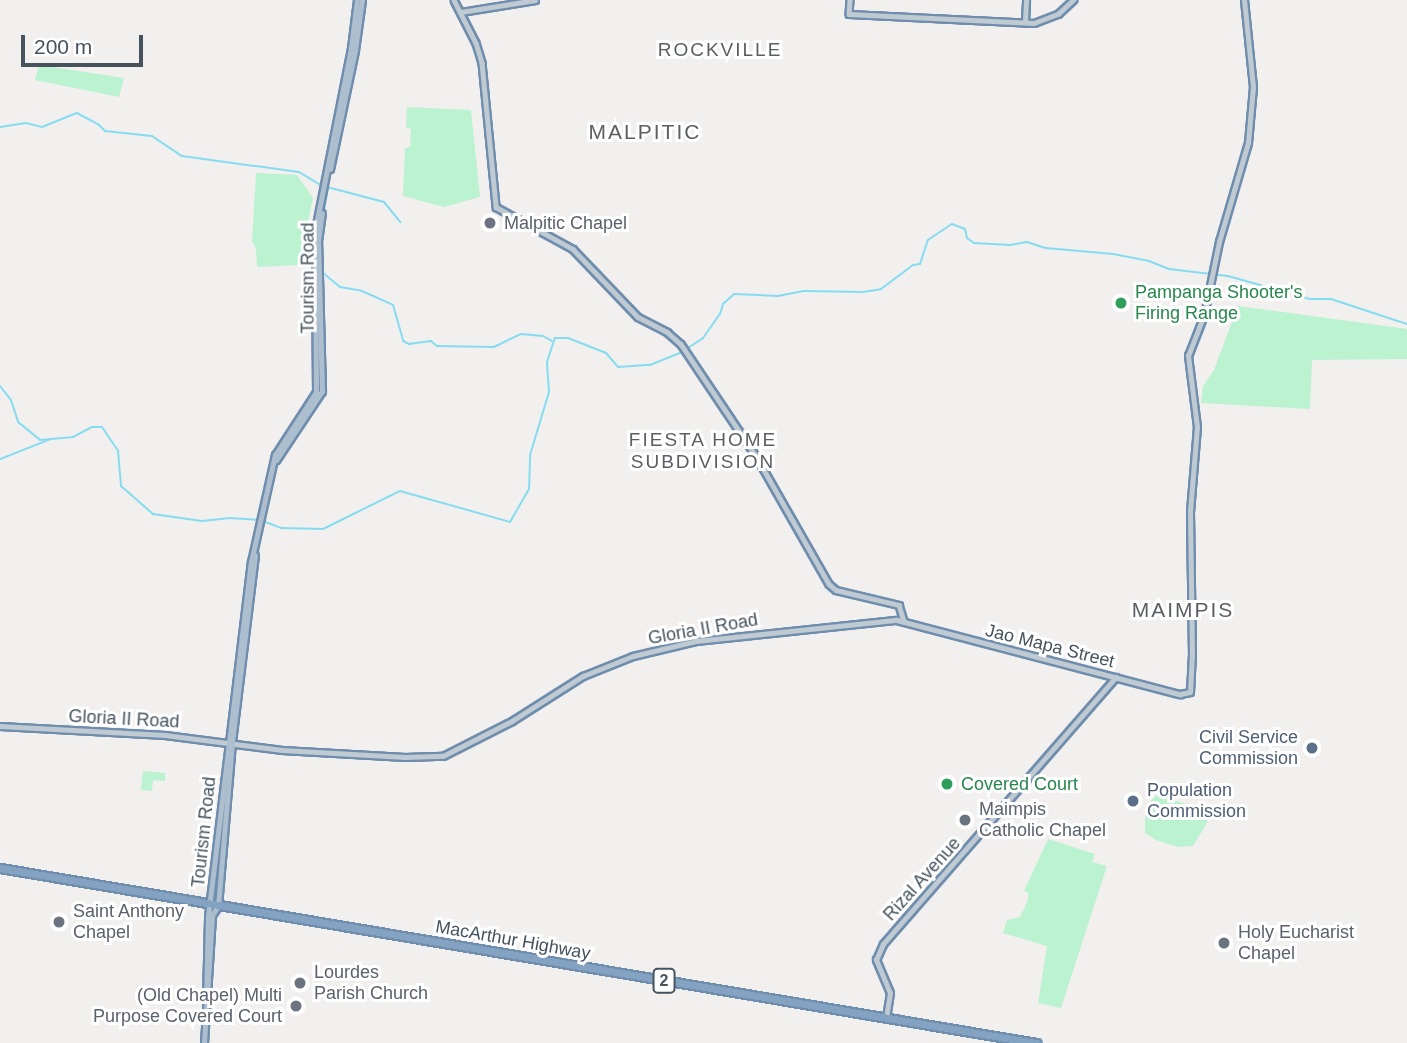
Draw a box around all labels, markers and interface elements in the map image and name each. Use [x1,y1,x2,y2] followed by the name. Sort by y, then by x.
[24,21,147,65] scale bar
[34,35,92,58] text: 200 m
[659,39,781,61] district label: ROCKVILLE
[590,119,700,145] district label: MALPITIC
[504,212,627,234] place label: Malpitic Chapel
[482,215,498,231] marker: Malpitic Chapel
[297,222,319,334] street label: Tourism Road
[1135,282,1303,324] place label: Pampanga Shooter's Firing Range
[1113,295,1129,311] marker: Pampanga Shooter's Firing Range
[630,429,776,473] district label: FIESTA HOME SUBDIVISION
[1133,597,1233,623] district label: MAIMPIS
[646,609,760,649] street label: Gloria II Road
[983,620,1117,672] street label: Jao Mapa Street
[68,705,180,733] street label: Gloria II Road
[1199,727,1298,770] place label: Civil Service Commission
[1304,740,1320,756] marker: Civil Service Commission
[961,773,1078,795] place label: Covered Court
[187,776,221,888] street label: Tourism Road
[939,776,955,792] marker: Covered Court
[1147,780,1246,822] place label: Population Commission
[1125,793,1141,809] marker: Population Commission
[979,799,1106,842] place label: Maimpis Catholic Chapel
[957,812,973,828] marker: Maimpis Catholic Chapel
[879,832,965,926] street label: Rizal Avenue
[73,901,185,944] place label: Saint Anthony Chapel
[51,914,67,930] marker: Saint Anthony Chapel
[434,916,592,964] street label: MacArthur Highway
[1238,922,1354,964] place label: Holy Eucharist Chapel
[1216,935,1232,951] marker: Holy Eucharist Chapel
[314,962,428,1004] place label: Lourdes Parish Church
[652,968,676,993] road number: 2
[292,975,308,991] marker: Lourdes Parish Church
[93,985,282,1028] place label: (Old Chapel) Multi Purpose Covered Court
[288,998,304,1014] marker: (Old Chapel) Multi Purpose Covered Court

